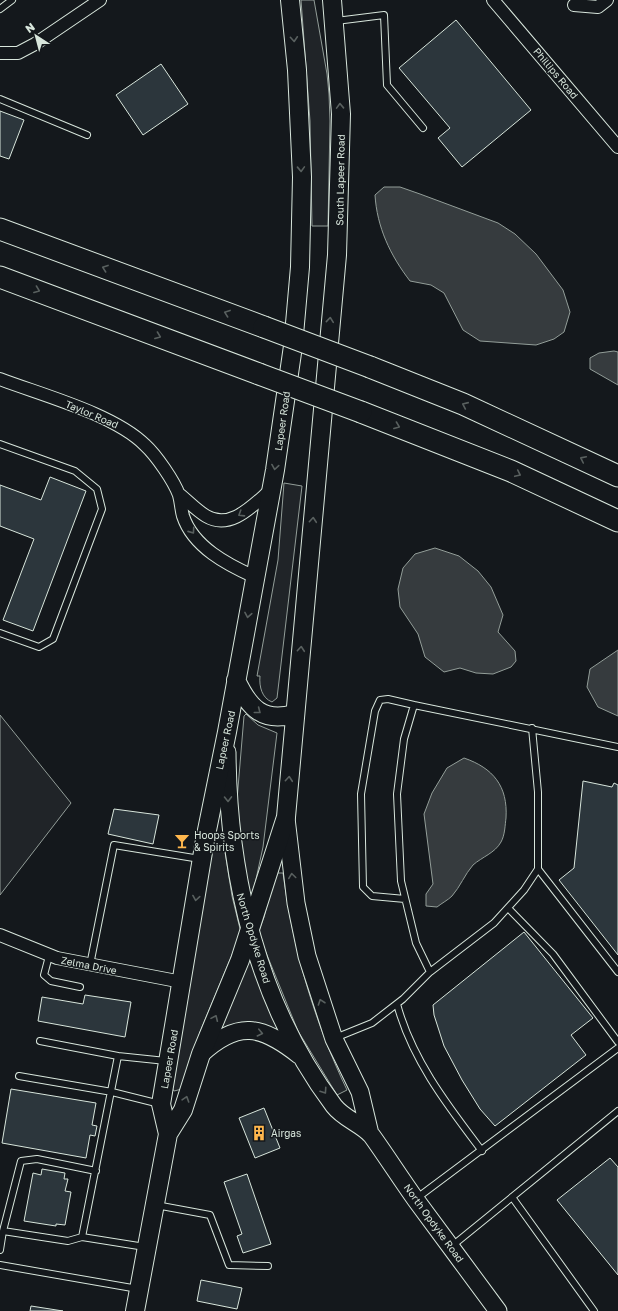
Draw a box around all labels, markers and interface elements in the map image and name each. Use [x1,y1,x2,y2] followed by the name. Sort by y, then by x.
[16,16,56,56] north arrow
[23,20,37,35] text: N
[290,36,299,42] one-way arrow
[531,45,581,101] street label: Phillips Road
[336,103,345,109] one-way arrow
[333,134,347,226] street label: South Lapeer Road
[297,166,306,172] one-way arrow
[102,265,109,273] one-way arrow
[33,286,40,294] one-way arrow
[224,310,231,318] one-way arrow
[325,317,334,324] one-way arrow
[155,332,162,340] one-way arrow
[272,390,292,452] street label: Lapeer Road
[64,397,120,431] street label: Taylor Road
[461,402,469,410] one-way arrow
[394,421,401,429] one-way arrow
[580,456,587,464] one-way arrow
[271,464,280,470] one-way arrow
[513,469,521,477] one-way arrow
[238,509,245,517] one-way arrow
[308,517,317,523] one-way arrow
[187,526,194,533] one-way arrow
[244,612,253,618] one-way arrow
[296,646,305,652] one-way arrow
[254,706,261,713] one-way arrow
[213,709,237,771] street label: Lapeer Road
[285,776,294,782] one-way arrow
[224,796,232,802] one-way arrow
[194,829,260,853] place label: Hoops Sports & Spirits
[173,832,191,850] bar icon: Hoops Sports & Spirits
[288,873,297,879] one-way arrow
[235,891,273,985] street label: North Opdyke Road
[192,894,201,901] one-way arrow
[60,954,118,976] street label: Zelma Drive
[317,999,325,1006] one-way arrow
[210,1014,218,1022] one-way arrow
[158,1028,180,1090] street label: Lapeer Road
[257,1028,264,1036] one-way arrow
[319,1086,326,1093] one-way arrow
[181,1096,190,1103] one-way arrow
[250,1124,268,1142] building icon: Airgas
[271,1127,301,1139] place label: Airgas
[402,1181,466,1265] street label: North Opdyke Road

